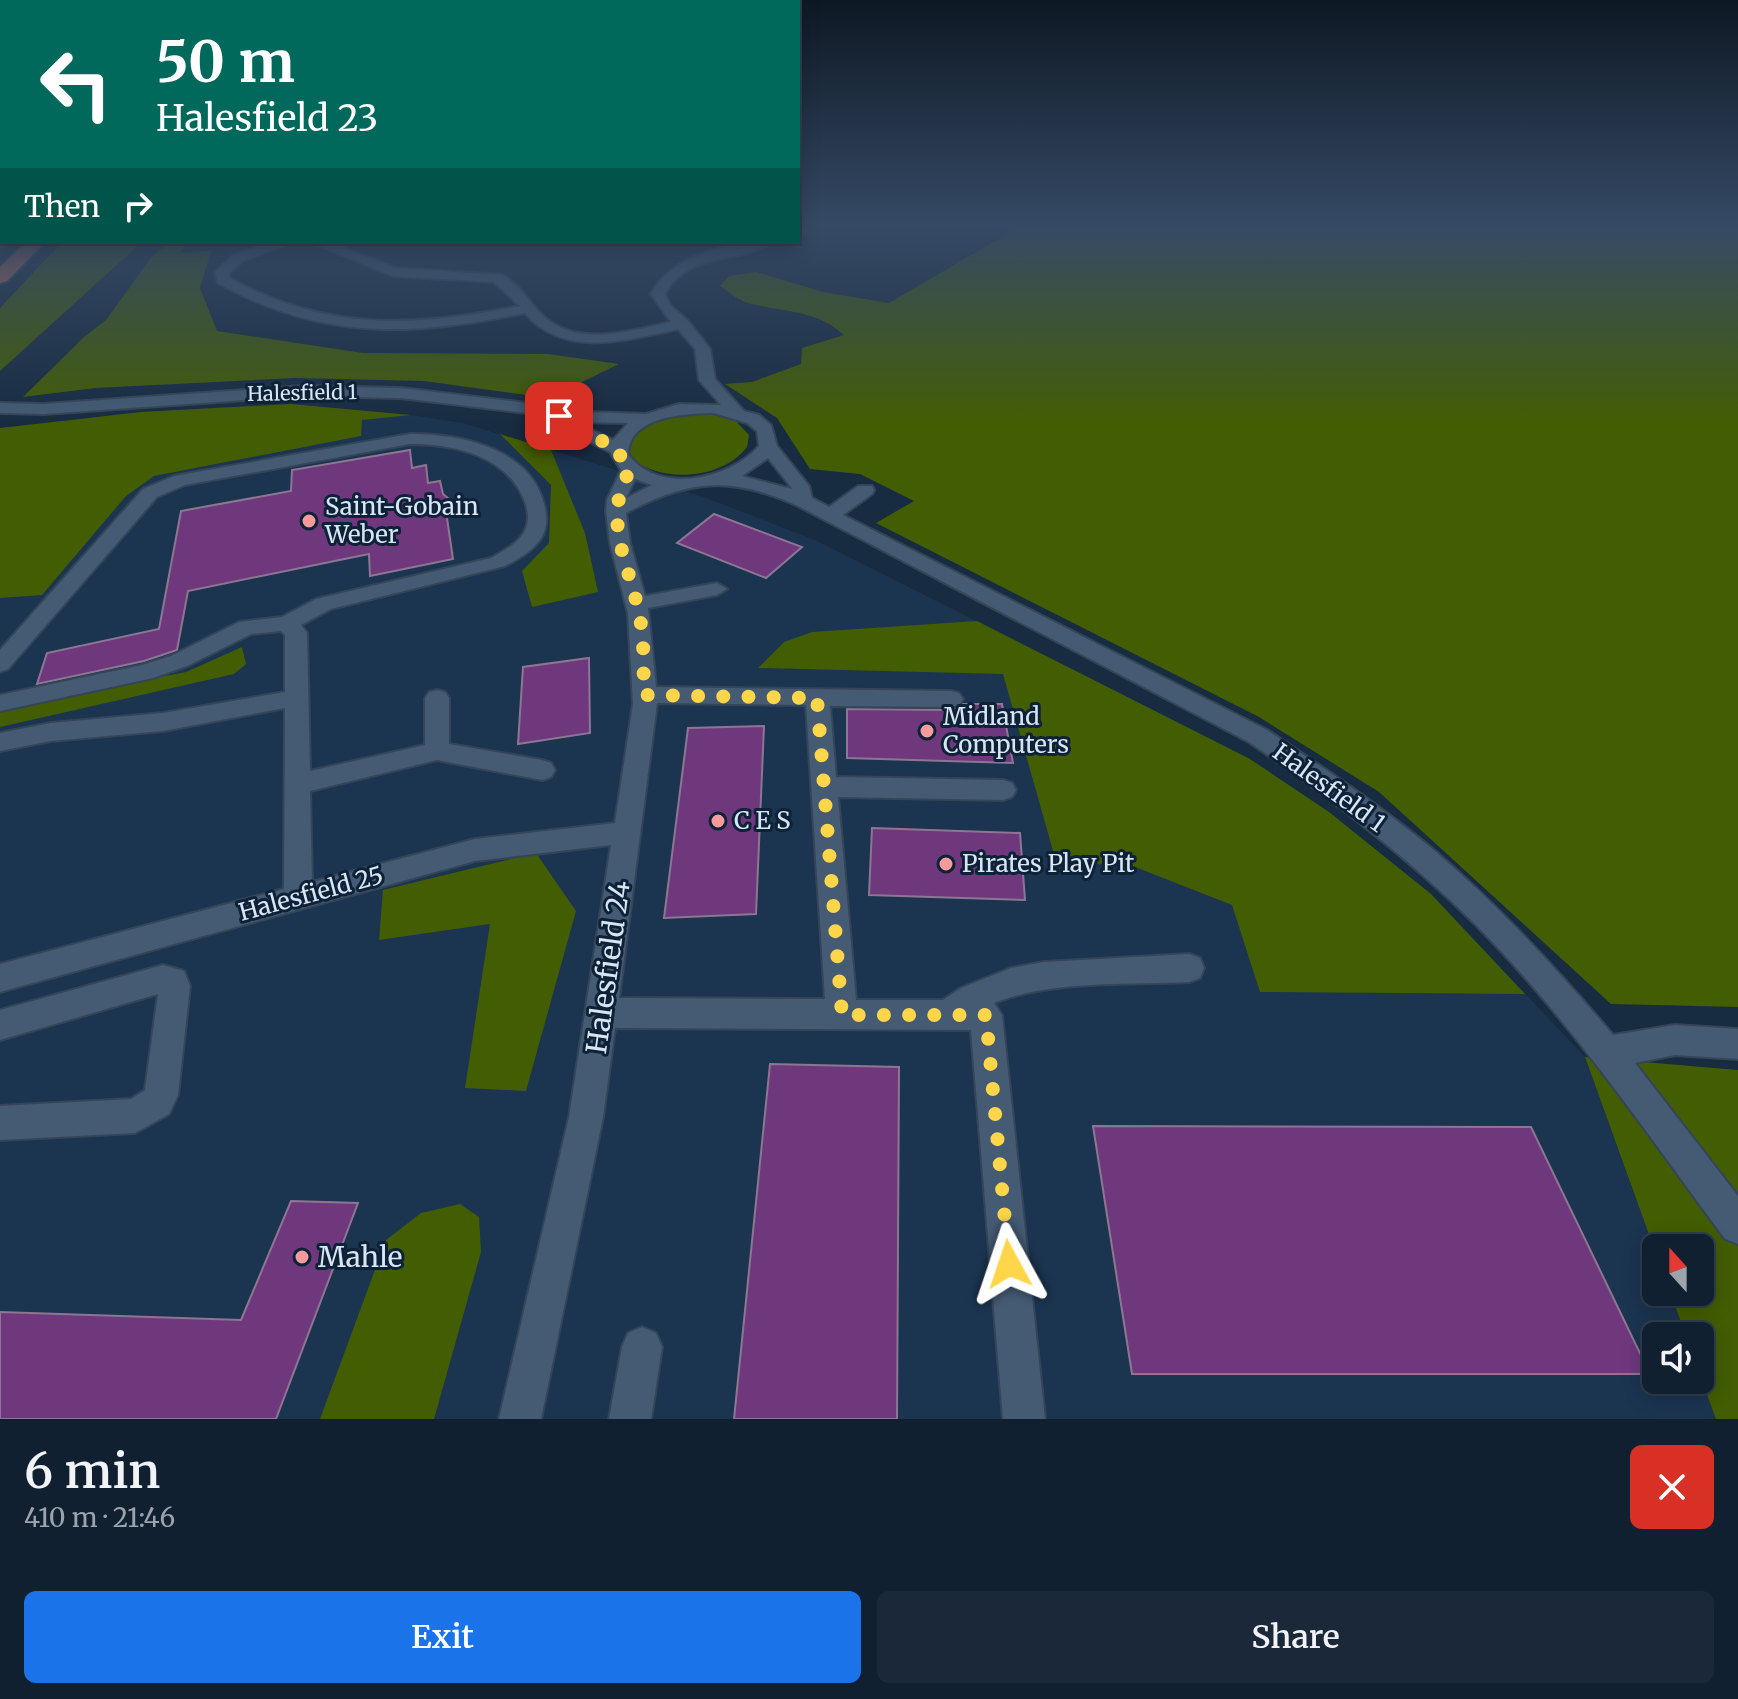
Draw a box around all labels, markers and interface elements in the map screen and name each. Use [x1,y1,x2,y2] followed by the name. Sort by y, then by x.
[156,27,295,97] text: 50 m
[24,32,128,136] icon: left
[156,96,378,141] text: Halesfield 23
[116,184,160,228] icon: right
[24,187,100,225] text: Then
[247,379,357,406] street label: Halesfield 1
[525,382,593,450] pin
[537,394,581,438] icon: arrive
[324,491,479,550] place label: Saint-Gobain Weber
[300,512,318,530] marker: Saint-Gobain Weber
[943,701,1069,760] place label: Midland Computers
[918,722,936,740] marker: Midland Computers
[1267,736,1392,839] street label: Halesfield 1
[734,805,791,836] place label: C E S
[709,812,727,830] marker: C E S
[962,848,1135,879] place label: Pirates Play Pit
[937,855,955,873] marker: Pirates Play Pit
[235,859,387,928] street label: Halesfield 25
[578,878,638,1056] street label: Halesfield 24
[967,1222,1051,1306] position arrow
[1642,1234,1714,1306] north arrow
[1642,1234,1714,1394] map controls
[318,1239,402,1275] place label: Mahle
[293,1248,311,1266] marker: Mahle
[1642,1322,1714,1394] button: sound
[24,1441,160,1501] text: 6 min
[1630,1445,1714,1529] button: close
[24,1501,175,1534] text: 410 m · 21:46
[24,1591,861,1683] button: Exit
[877,1591,1714,1683] button: Share

